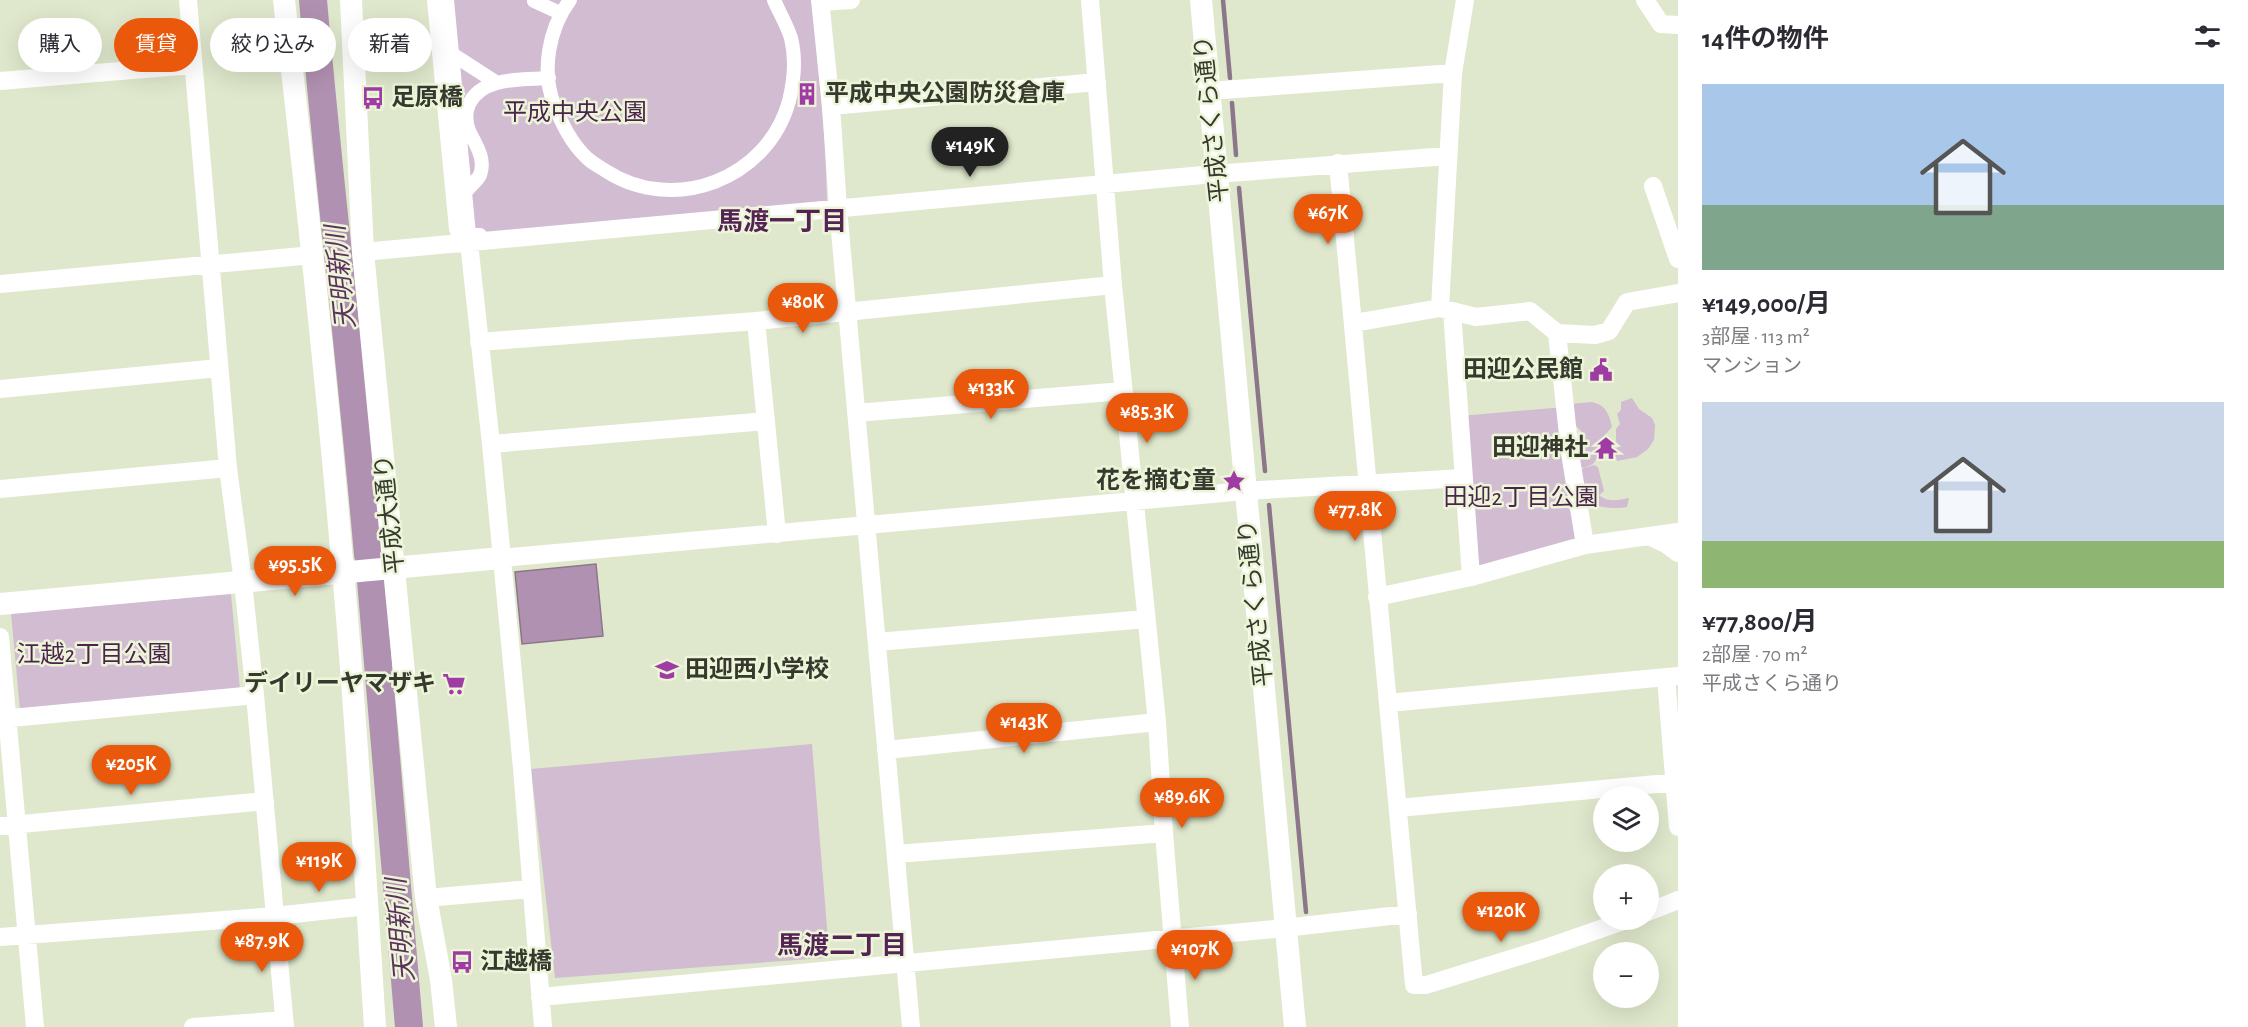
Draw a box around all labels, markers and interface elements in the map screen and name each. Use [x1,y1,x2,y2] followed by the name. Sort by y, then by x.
[18,18,102,72] chip: 購入
[114,18,198,72] chip: 賃貸
[210,18,336,72] chip: 絞り込み
[348,18,432,72] chip: 新着
[2191,20,2224,53] icon: filters
[1702,26,1828,52] text: 14件の物件
[1189,34,1233,204] street label: 平成さくら通り
[825,80,1065,106] place label: 平成中央公園防災倉庫
[794,81,820,107] building icon: 平成中央公園防災倉庫
[391,84,463,110] place label: 足原橋
[360,85,386,111] bus stop icon: 足原橋
[503,99,647,125] park label: 平成中央公園
[1909,123,2017,231] icon: home
[928,127,1012,178] pin: ¥149K
[945,136,995,156] text: ¥149K
[1292,194,1364,245] pin: ¥67K
[1308,203,1348,223] text: ¥67K
[717,208,847,235] district label: 馬渡一丁目
[321,221,359,330] water label: 天明新川
[767,283,839,334] pin: ¥80K
[1702,291,1831,317] text: ¥149,000/月
[782,292,824,312] text: ¥80K
[1702,327,1810,347] text: 3部屋 · 113 m²
[1463,356,1583,382] place label: 田迎公民館
[1702,356,1802,376] text: マンション
[1588,357,1614,383] public building icon: 田迎公民館
[949,369,1033,420] pin: ¥133K
[968,378,1014,398] text: ¥133K
[1098,393,1196,444] pin: ¥85.3K
[1120,402,1174,422] text: ¥85.3K
[1492,434,1588,460] place label: 田迎神社
[1593,435,1619,461] temple icon: 田迎神社
[1909,441,2017,549] icon: home
[370,453,408,575] street label: 平成大通り
[1096,467,1216,493] place label: 花を摘む童
[1221,468,1247,494] place icon: 花を摘む童
[1444,484,1598,510] park label: 田迎2丁目公園
[1306,491,1404,542] pin: ¥77.8K
[1328,500,1382,520] text: ¥77.8K
[1233,518,1277,688] street label: 平成さくら通り
[246,546,344,597] pin: ¥95.5K
[268,555,322,575] text: ¥95.5K
[1702,609,1817,635] text: ¥77,800/月
[17,641,171,667] park label: 江越2丁目公園
[1702,645,1807,665] text: 2部屋 · 70 m²
[685,656,829,682] place label: 田迎西小学校
[654,657,680,683] school or university icon: 田迎西小学校
[244,670,436,696] place label: デイリーヤマザキ
[441,671,467,697] supermarket icon: デイリーヤマザキ
[1702,674,1842,694] text: 平成さくら通り
[982,703,1066,754] pin: ¥143K
[1000,712,1048,732] text: ¥143K
[89,745,173,796] pin: ¥205K
[106,754,156,774] text: ¥205K
[1133,778,1231,829] pin: ¥89.6K
[1593,786,1659,1008] map controls
[1593,786,1659,852] button: layers
[1154,787,1210,807] text: ¥89.6K
[277,842,361,893] pin: ¥119K
[296,851,342,871] text: ¥119K
[1593,864,1659,930] button: +
[382,874,418,983] water label: 天明新川
[1459,892,1543,943] pin: ¥120K
[1476,901,1526,921] text: ¥120K
[213,922,311,973] pin: ¥87.9K
[1153,930,1237,981] pin: ¥107K
[235,931,289,951] text: ¥87.9K
[777,932,907,959] district label: 馬渡二丁目
[1171,939,1219,959] text: ¥107K
[1593,942,1659,1008] button: −
[480,948,552,974] place label: 江越橋
[449,949,475,975] bus stop icon: 江越橋

